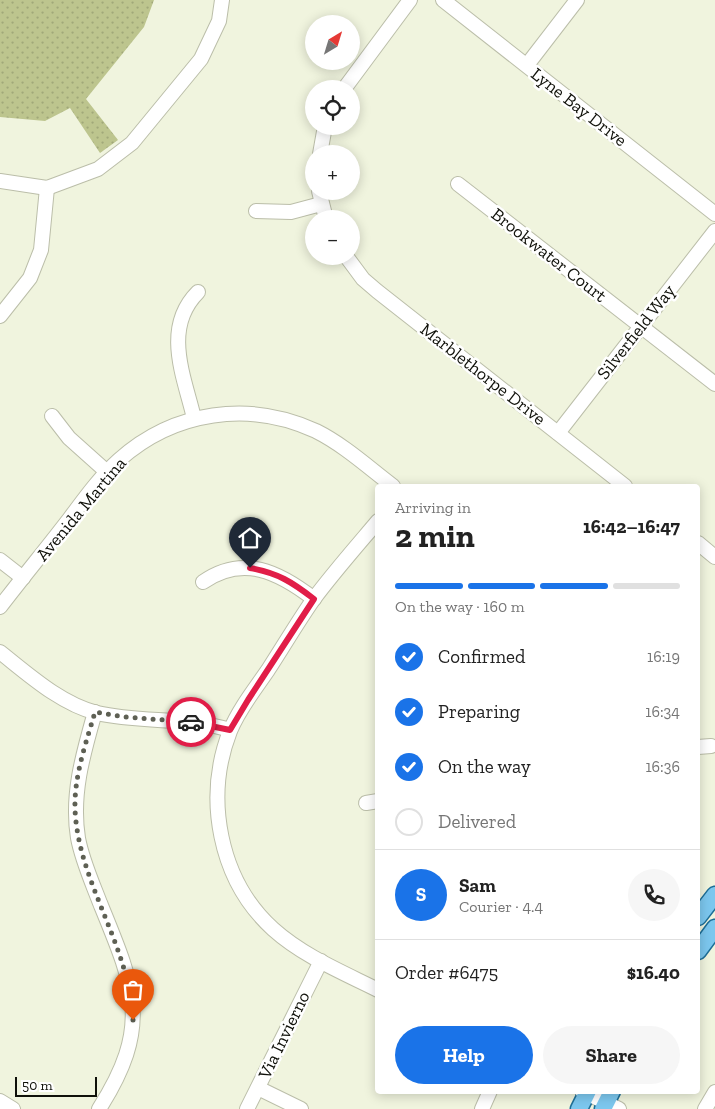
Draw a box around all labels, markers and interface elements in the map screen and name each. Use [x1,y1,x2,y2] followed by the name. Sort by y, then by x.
[305,15,360,70] north arrow
[305,15,360,265] map controls
[527,63,631,151] street label: Lyne Bay Drive
[305,80,360,135] button: locate
[305,145,360,200] button: +
[487,203,611,307] street label: Brookwater Court
[305,210,360,265] button: −
[592,280,680,384] street label: Silverfield Way
[416,318,550,430] street label: Marblethorpe Drive
[31,452,131,565] street label: Avenida Martina
[395,498,471,517] text: Arriving in
[583,515,680,538] text: 16:42–16:47
[229,517,271,568] pin
[395,517,475,555] text: 2 min
[236,524,264,552] icon: home
[395,597,525,616] text: On the way · 160 m
[395,643,423,671] icon: check
[438,645,525,668] text: Confirmed
[647,647,680,666] text: 16:19
[166,697,216,747] courier
[395,698,423,726] icon: check
[438,700,520,723] text: Preparing
[645,702,680,721] text: 16:34
[177,708,205,736] icon: car
[395,753,423,781] icon: check
[438,755,531,778] text: On the way
[645,757,680,776] text: 16:36
[438,810,516,833] text: Delivered
[628,869,680,921] button: phone
[459,874,496,897] text: Sam
[416,883,426,906] text: S
[459,897,543,916] text: Courier · 4.4
[395,961,498,984] text: Order #6475
[627,961,680,984] text: $16.40
[112,969,154,1020] pin
[119,976,147,1004] icon: bag
[253,988,315,1083] street label: Via Invierno
[395,1026,533,1084] button: Help
[543,1026,680,1084] button: Share
[15,1074,98,1097] scale bar
[22,1077,53,1094] text: 50 m

